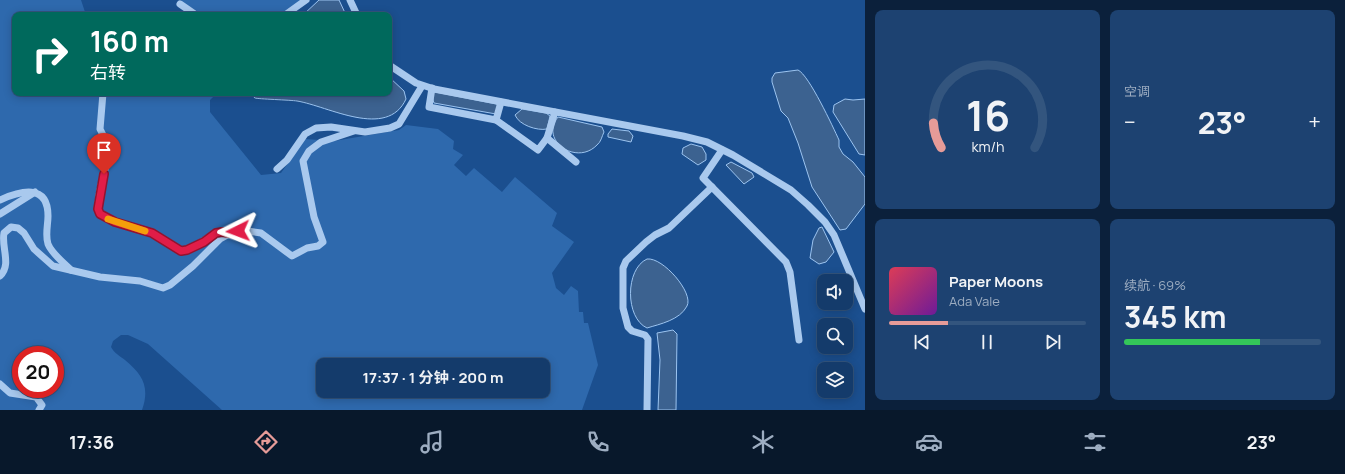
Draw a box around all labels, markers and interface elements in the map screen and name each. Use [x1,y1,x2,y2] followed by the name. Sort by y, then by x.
[90,22,169,60] text: 160 m
[24,28,76,80] icon: right
[90,60,126,84] text: 右转
[1124,82,1150,100] text: 空调
[965,86,1010,142] text: 16
[1198,102,1247,143] text: 23°
[1124,107,1136,137] text: −
[1308,107,1321,137] text: +
[87,133,121,174] pin
[971,136,1004,155] text: km/h
[93,139,115,161] icon: arrive
[217,210,259,252] position arrow
[949,271,1043,292] text: Paper Moons
[817,274,853,398] map controls
[817,274,853,310] button: sound
[1124,276,1186,294] text: 续航 · 69%
[949,292,1000,310] text: Ada Vale
[1124,296,1226,337] text: 345 km
[817,318,853,354] button: search
[911,331,933,353] icon: previous
[976,331,998,353] icon: pause
[1042,331,1064,353] icon: next
[12,346,64,398] speed limit sign: 20
[817,362,853,398] button: layers
[362,367,504,388] text: 17:37 · 1 分钟 · 200 m
[252,428,280,456] icon: directions
[418,428,446,456] icon: music
[584,428,612,456] icon: phone
[749,428,777,456] icon: climate
[915,428,943,456] icon: car
[1081,428,1109,456] icon: filters
[69,430,114,454] text: 17:36
[1247,430,1276,454] text: 23°

